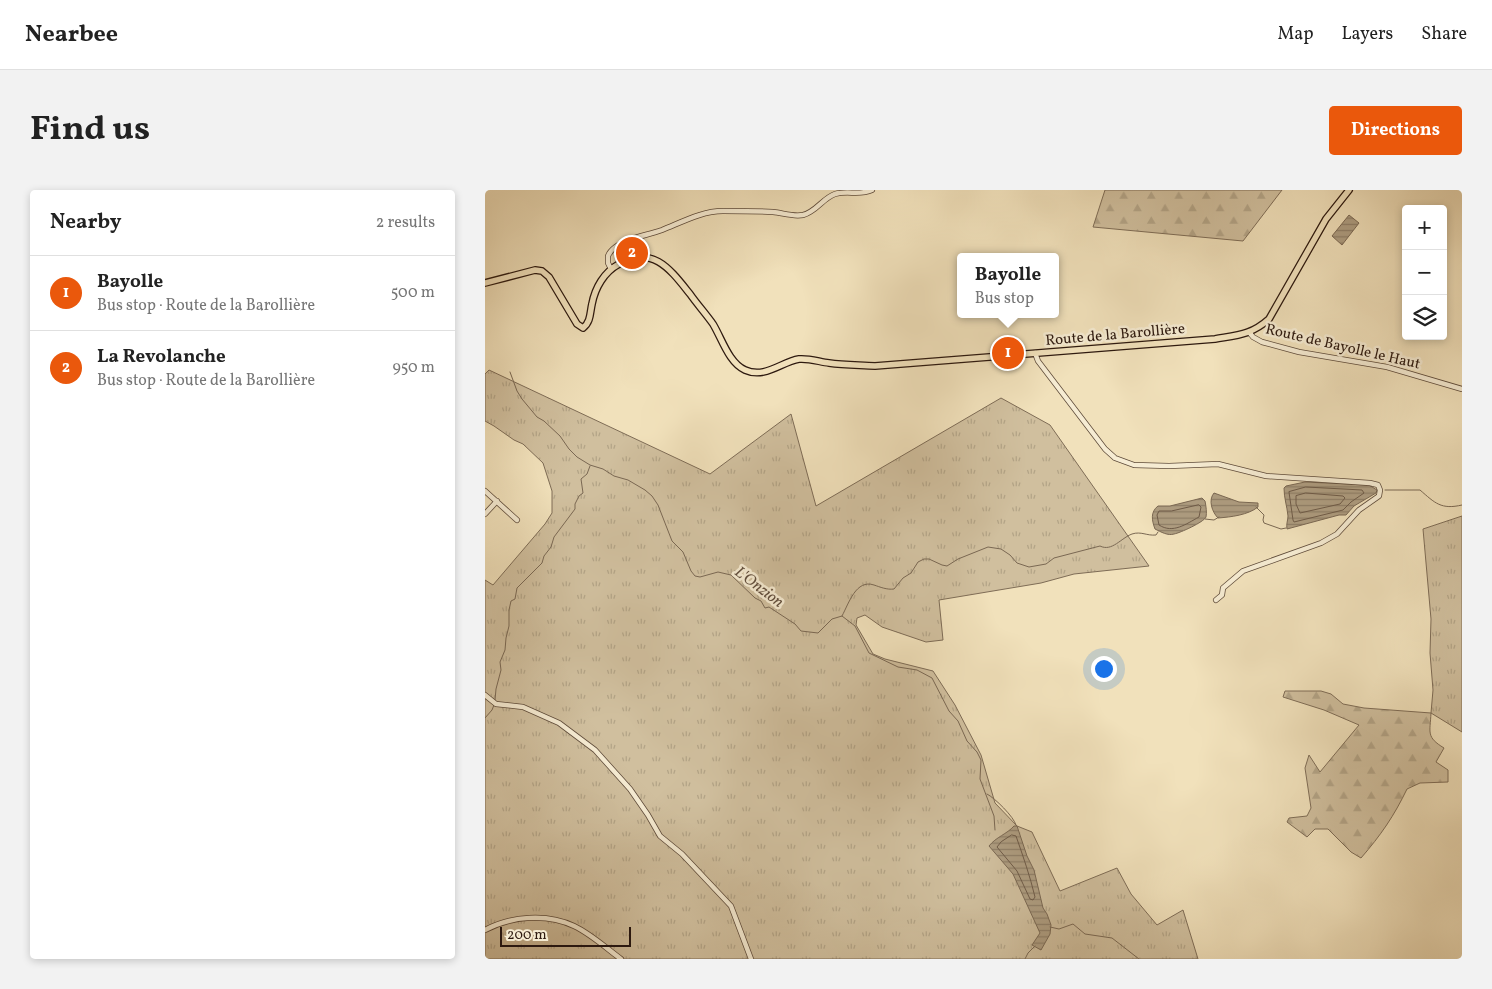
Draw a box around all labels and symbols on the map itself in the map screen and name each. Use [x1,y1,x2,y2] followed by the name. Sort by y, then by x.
[616,234,648,272] pin: 2
[1044,319,1186,352] street label: Route de la Barollière
[1263,319,1422,376] street label: Route de Bayolle le Haut
[992,334,1024,372] pin: 1
[730,562,788,613] water label: L'Onzion
[1091,656,1117,682] your location
[500,924,631,947] scale bar

